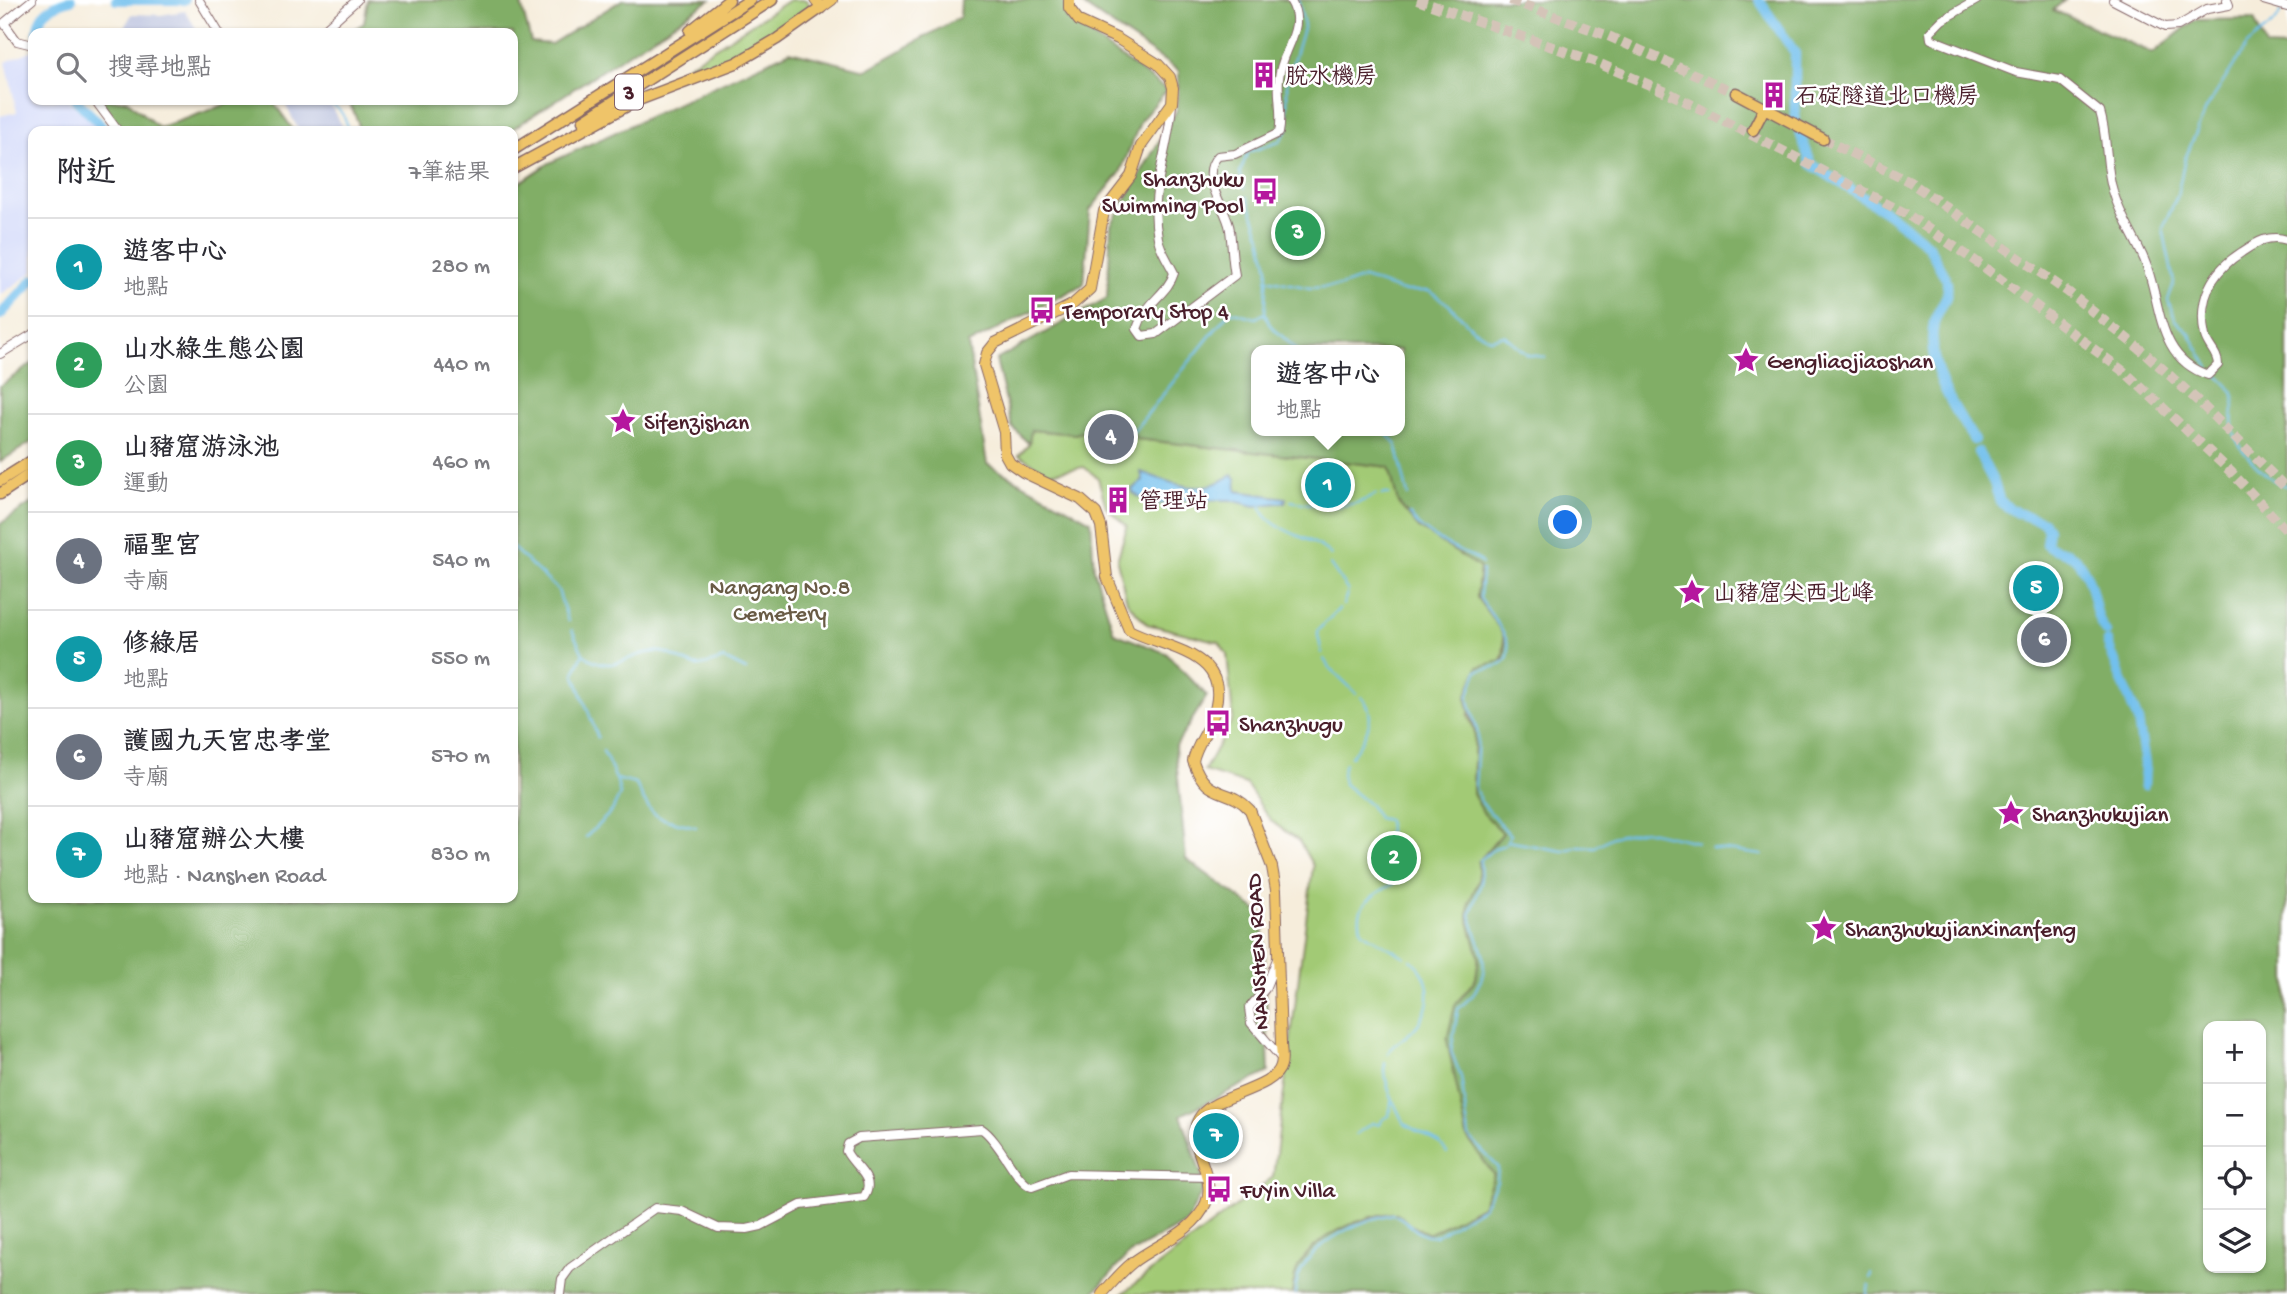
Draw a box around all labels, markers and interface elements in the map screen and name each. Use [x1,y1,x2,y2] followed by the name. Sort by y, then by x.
[28,28,518,105] search box
[52,48,90,86] icon: search
[108,55,212,86] text: 搜尋地點
[1249,60,1279,90] building icon: 脫水機房
[1285,64,1377,92] place label: 脫水機房
[615,74,643,110] road number: 3
[1759,80,1789,110] building icon: 石碇隧道北口機房
[1795,84,1979,112] place label: 石碇隧道北口機房
[56,158,116,193] text: 附近
[409,161,490,188] text: 7筆結果
[1102,168,1244,221] place label: Shanzhuku Swimming Pool
[1250,176,1280,206] bus stop icon: Shanzhuku Swimming Pool
[1275,207,1321,259] pin: 3
[123,239,227,270] text: 遊客中心
[74,254,84,281] text: 1
[431,254,490,281] text: 280 m
[123,276,169,303] text: 地點
[1027,295,1057,325] bus stop icon: Temporary Stop 4
[1061,300,1229,327] place label: Temporary Stop 4
[123,337,305,368] text: 山水綠生態公園
[1251,345,1405,436] popup
[1731,345,1761,375] place icon: Gengliaojiaoshan
[1767,350,1933,377] place label: Gengliaojiaoshan
[73,352,85,379] text: 2
[433,352,490,379] text: 440 m
[1276,362,1380,393] text: 遊客中心
[123,374,169,401] text: 公園
[1276,399,1322,426] text: 地點
[608,406,638,436] place icon: Sifenzishan
[644,411,749,438] place label: Sifenzishan
[1088,411,1134,463] pin: 4
[123,435,279,466] text: 山豬窟游泳池
[73,450,85,477] text: 3
[433,450,490,477] text: 460 m
[1305,459,1351,511] pin: 1
[123,472,169,499] text: 運動
[1103,485,1133,515] building icon: 管理站
[1139,489,1208,517] place label: 管理站
[1548,505,1582,539] your location
[123,533,201,564] text: 福聖宮
[74,548,84,575] text: 4
[432,548,490,575] text: 540 m
[2013,562,2059,614] pin: 5
[123,570,169,597] text: 寺廟
[710,576,850,629] park label: Nangang No.8 Cemetery
[1677,577,1707,607] place icon: 山豬窟尖西北峰
[1713,580,1874,609] place label: 山豬窟尖西北峰
[2021,614,2067,666] pin: 6
[123,631,201,662] text: 修綠居
[73,646,85,673] text: 5
[431,646,490,673] text: 550 m
[123,668,169,695] text: 地點
[1203,708,1233,738] bus stop icon: Shanzhugu
[1239,713,1343,740] place label: Shanzhugu
[123,729,331,760] text: 護國九天宮忠孝堂
[73,744,85,771] text: 6
[431,744,490,771] text: 570 m
[123,766,169,793] text: 寺廟
[1996,798,2026,828] place icon: Shanzhukujian
[2032,803,2169,830] place label: Shanzhukujian
[123,827,305,858] text: 山豬窟辦公大樓
[1371,832,1417,884] pin: 2
[73,842,85,869] text: 7
[431,842,490,869] text: 830 m
[123,864,325,891] text: 地點 · Nanshen Road
[1242,872,1277,1031] street label: NANSHEN ROAD
[1809,913,1839,943] place icon: Shanzhukujianxinanfeng
[1845,918,2076,945] place label: Shanzhukujianxinanfeng
[2203,1021,2266,1273] map controls
[2203,1021,2266,1084] button: +
[2203,1084,2266,1147] button: −
[1193,1110,1239,1162] pin: 7
[2203,1147,2266,1210] button: locate
[1204,1174,1234,1204] bus stop icon: FuYin Villa
[1239,1179,1337,1206] place label: FuYin Villa
[2203,1210,2266,1273] button: layers

